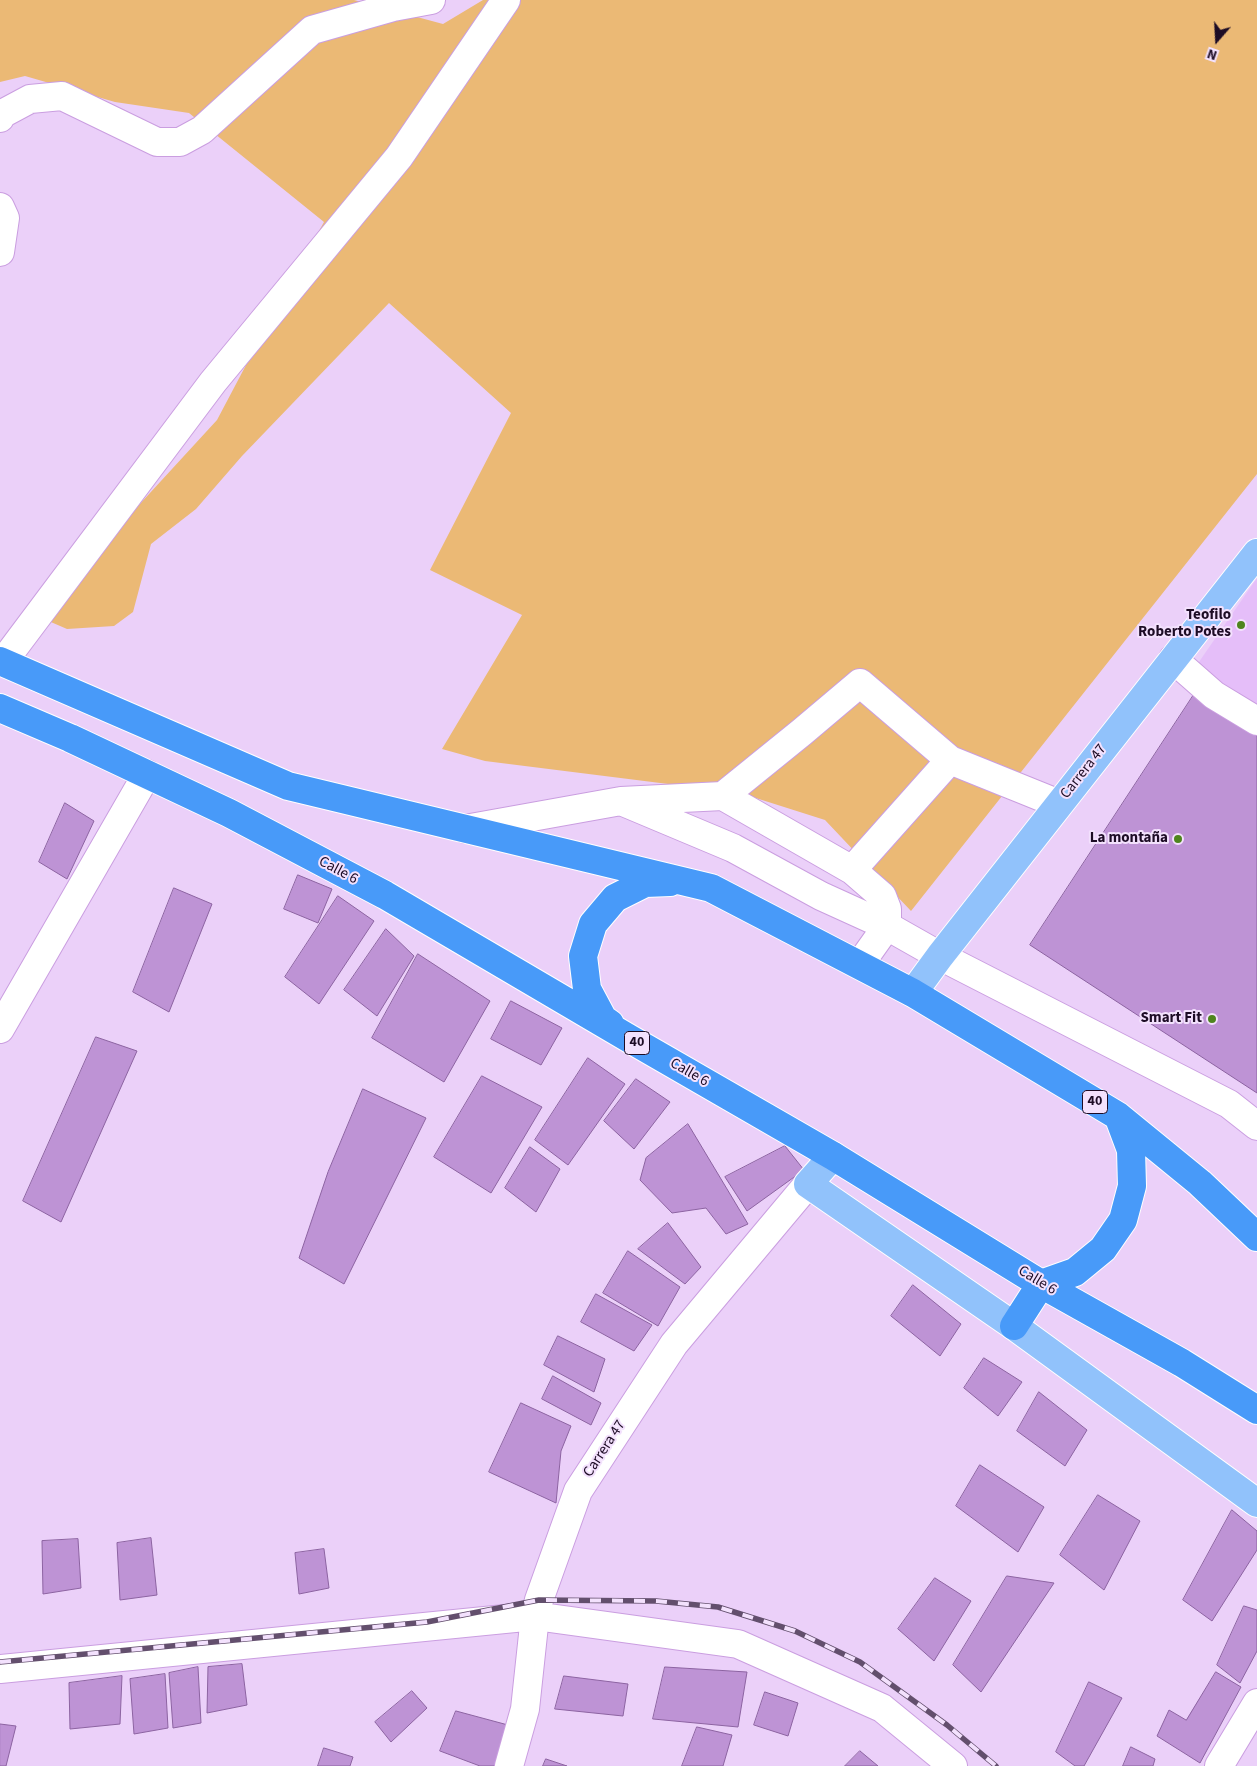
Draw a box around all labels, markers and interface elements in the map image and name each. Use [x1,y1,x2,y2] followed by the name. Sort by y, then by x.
[1192,15,1242,65] north arrow
[1204,43,1220,65] text: N
[1138,607,1231,642] place label: Teofilo Roberto Potes
[1235,619,1247,631] marker: Teofilo Roberto Potes
[1057,741,1111,803] street label: Carrera 47
[1090,830,1168,848] place label: La montaña
[1172,833,1184,845] marker: La montaña
[315,853,361,889] street label: Calle 6
[1140,1010,1202,1028] place label: Smart Fit
[1206,1013,1218,1025] marker: Smart Fit
[624,1032,650,1054] road number: 40
[666,1055,712,1091] street label: Calle 6
[1082,1090,1108,1114] road number: 40
[1015,1263,1059,1299] street label: Calle 6
[580,1417,630,1481] street label: Carrera 47

